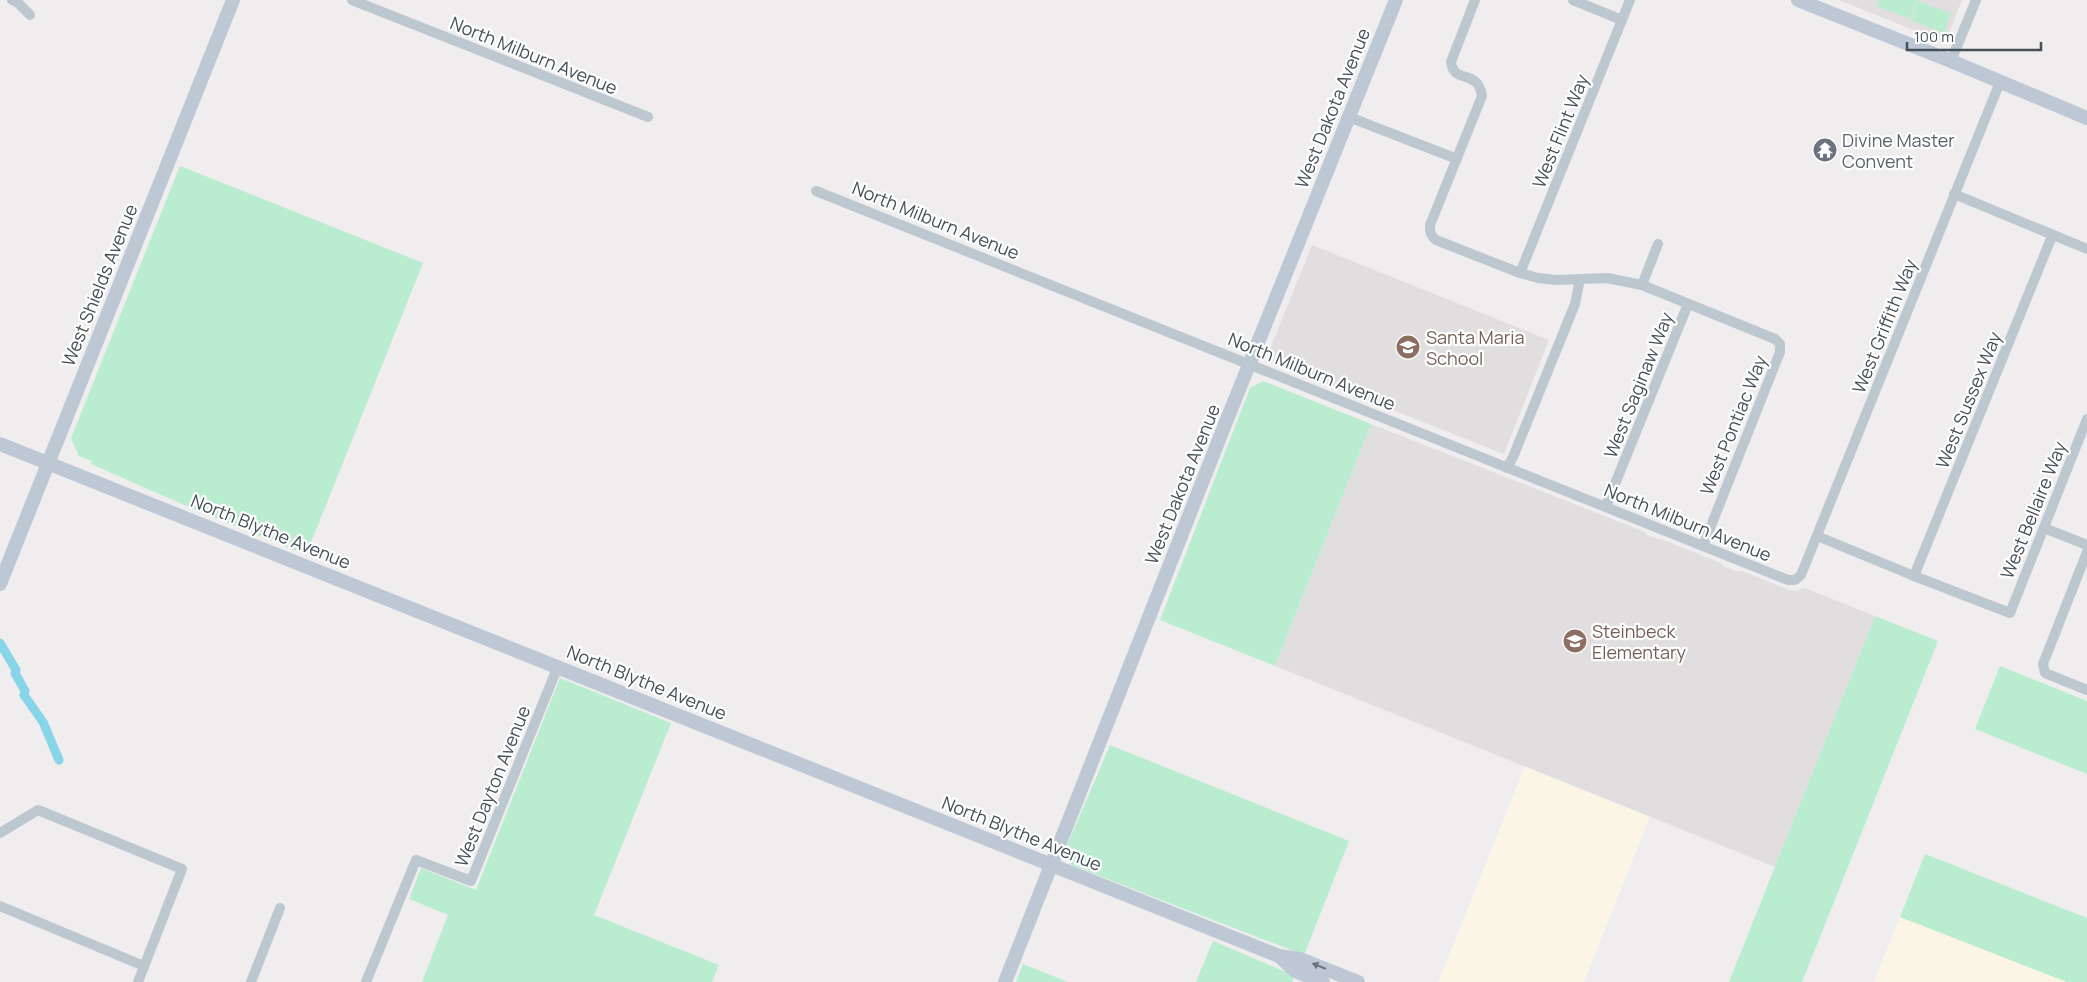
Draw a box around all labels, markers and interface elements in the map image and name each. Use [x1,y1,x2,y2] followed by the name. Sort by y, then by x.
[447,10,621,100] street label: North Milburn Avenue
[1907,20,2041,52] scale bar
[1289,24,1375,192] street label: West Dakota Avenue
[1914,26,1954,47] text: 100 m
[1526,70,1594,191] street label: West Flint Way
[1842,128,1955,173] place label: Divine Master Convent
[1812,137,1838,163] temple icon: Divine Master Convent
[849,175,1023,265] street label: North Milburn Avenue
[56,200,142,370] street label: West Shields Avenue
[1846,255,1922,397] street label: West Griffith Way
[1598,308,1678,461] street label: West Saginaw Way
[1426,325,1524,370] place label: Santa Maria School
[1225,326,1399,416] street label: North Milburn Avenue
[1930,328,2007,472] street label: West Sussex Way
[1395,334,1421,360] school or university icon: Santa Maria School
[1694,351,1772,498] street label: West Pontiac Way
[1139,400,1225,568] street label: West Dakota Avenue
[1995,437,2072,582] street label: West Bellaire Way
[1601,477,1775,567] street label: North Milburn Avenue
[188,488,354,574] street label: North Blythe Avenue
[1592,619,1686,664] place label: Steinbeck Elementary
[1562,628,1588,654] school or university icon: Steinbeck Elementary
[564,639,730,725] street label: North Blythe Avenue
[449,702,535,870] street label: West Dayton Avenue
[939,790,1105,876] street label: North Blythe Avenue
[1312,962,1326,970] one-way arrow

